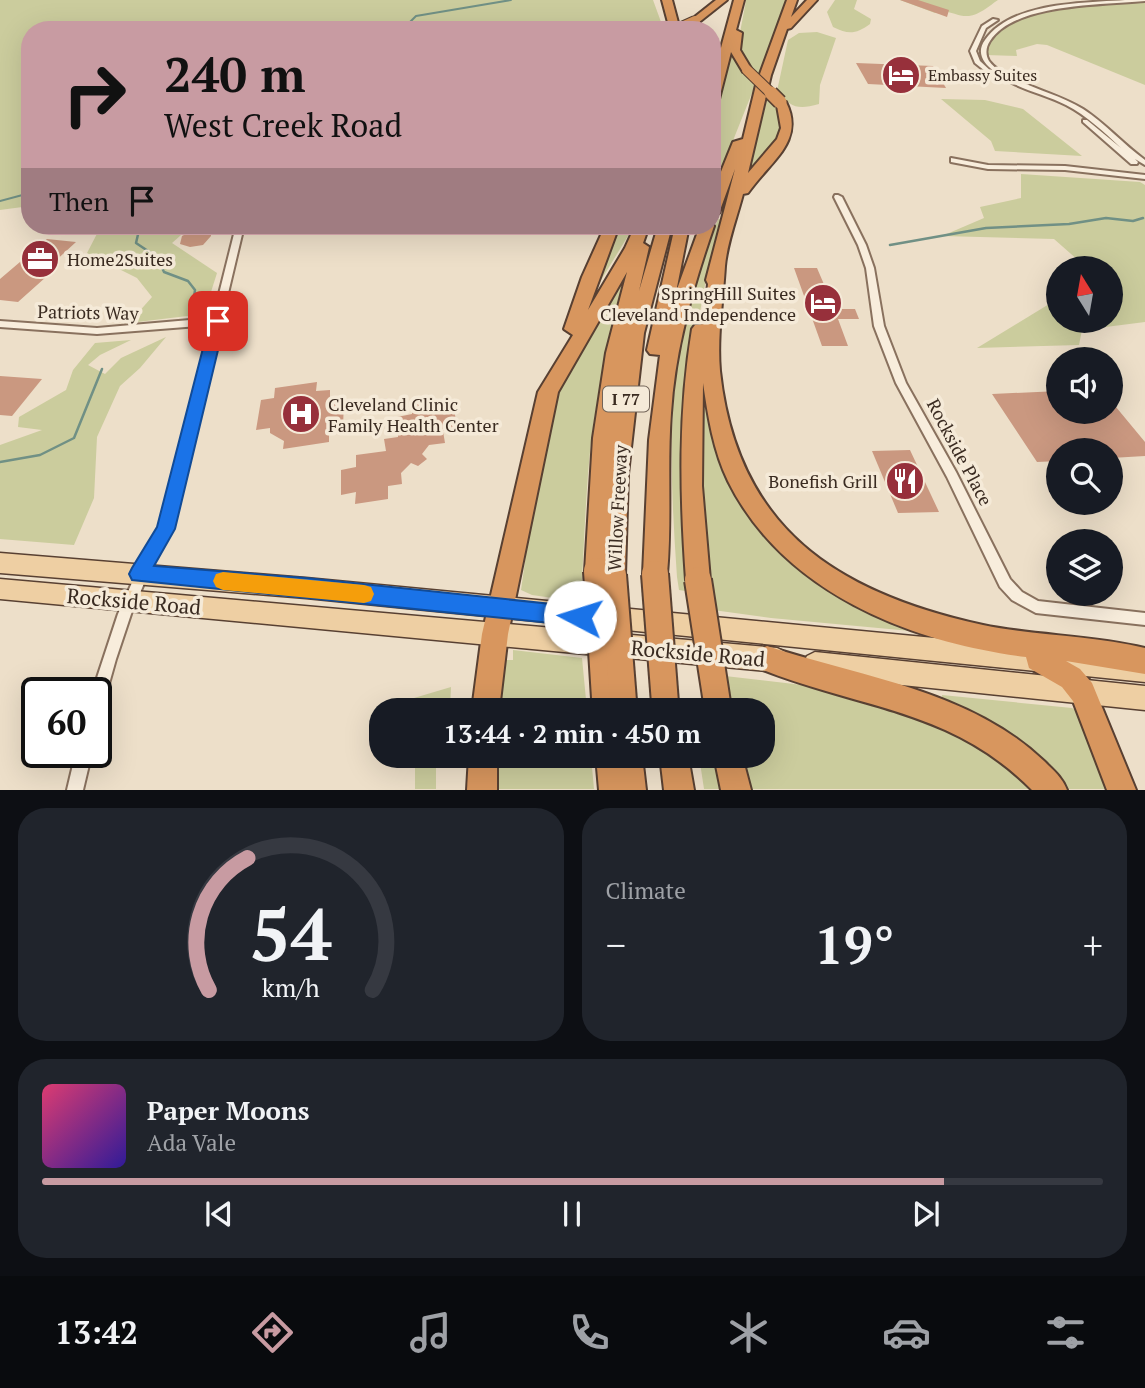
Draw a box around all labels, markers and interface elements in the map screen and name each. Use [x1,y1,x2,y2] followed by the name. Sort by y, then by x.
[164,41,306,106] text: 240 m
[49,49,140,140] icon: right
[880,54,922,96] hotel icon: Embassy Suites
[928,64,1037,86] place label: Embassy Suites
[164,104,402,146] text: West Creek Road
[123,182,161,220] icon: arrive
[49,184,109,218] text: Then
[19,238,61,280] office icon: Home2Suites
[67,247,173,271] place label: Home2Suites
[1046,256,1124,332] north arrow
[1046,256,1123,606] map controls
[600,281,796,326] place label: SpringHill Suites Cleveland Independence
[802,282,844,324] hotel icon: SpringHill Suites Cleveland Independence
[188,291,248,351] pin
[37,299,140,325] street label: Patriots Way
[199,302,237,340] icon: arrive
[1046,347,1123,424] button: sound
[603,386,649,412] road number: I 77
[328,392,499,437] place label: Cleveland Clinic Family Health Center
[280,393,322,435] hospital icon: Cleveland Clinic Family Health Center
[922,394,998,510] street label: Rockside Place
[1046,438,1123,515] button: search
[602,443,632,572] street label: Willow Freeway
[884,460,926,502] restaurant icon: Bonefish Grill
[768,469,878,493] place label: Bonefish Grill
[1046,529,1123,606] button: layers
[543,580,617,654] position arrow
[66,581,203,621] street label: Rockside Road
[630,633,767,673] street label: Rockside Road
[21,677,112,768] speed limit sign: 60
[443,716,701,750] text: 13:44 · 2 min · 450 m
[606,875,686,906] text: Climate
[250,885,332,982] text: 54
[814,910,894,979] text: 19°
[606,920,626,970] text: −
[1083,920,1103,970] text: +
[262,971,320,1004] text: km/h
[147,1093,310,1127] text: Paper Moons
[147,1127,236,1158] text: Ada Vale
[200,1195,238,1233] icon: previous
[553,1195,591,1233] icon: pause
[907,1195,945,1233] icon: next
[248,1308,297,1357] icon: directions
[406,1308,455,1357] icon: music
[565,1308,614,1357] icon: phone
[724,1308,773,1357] icon: climate
[882,1308,931,1357] icon: car
[1041,1308,1090,1357] icon: filters
[55,1311,138,1353] text: 13:42

